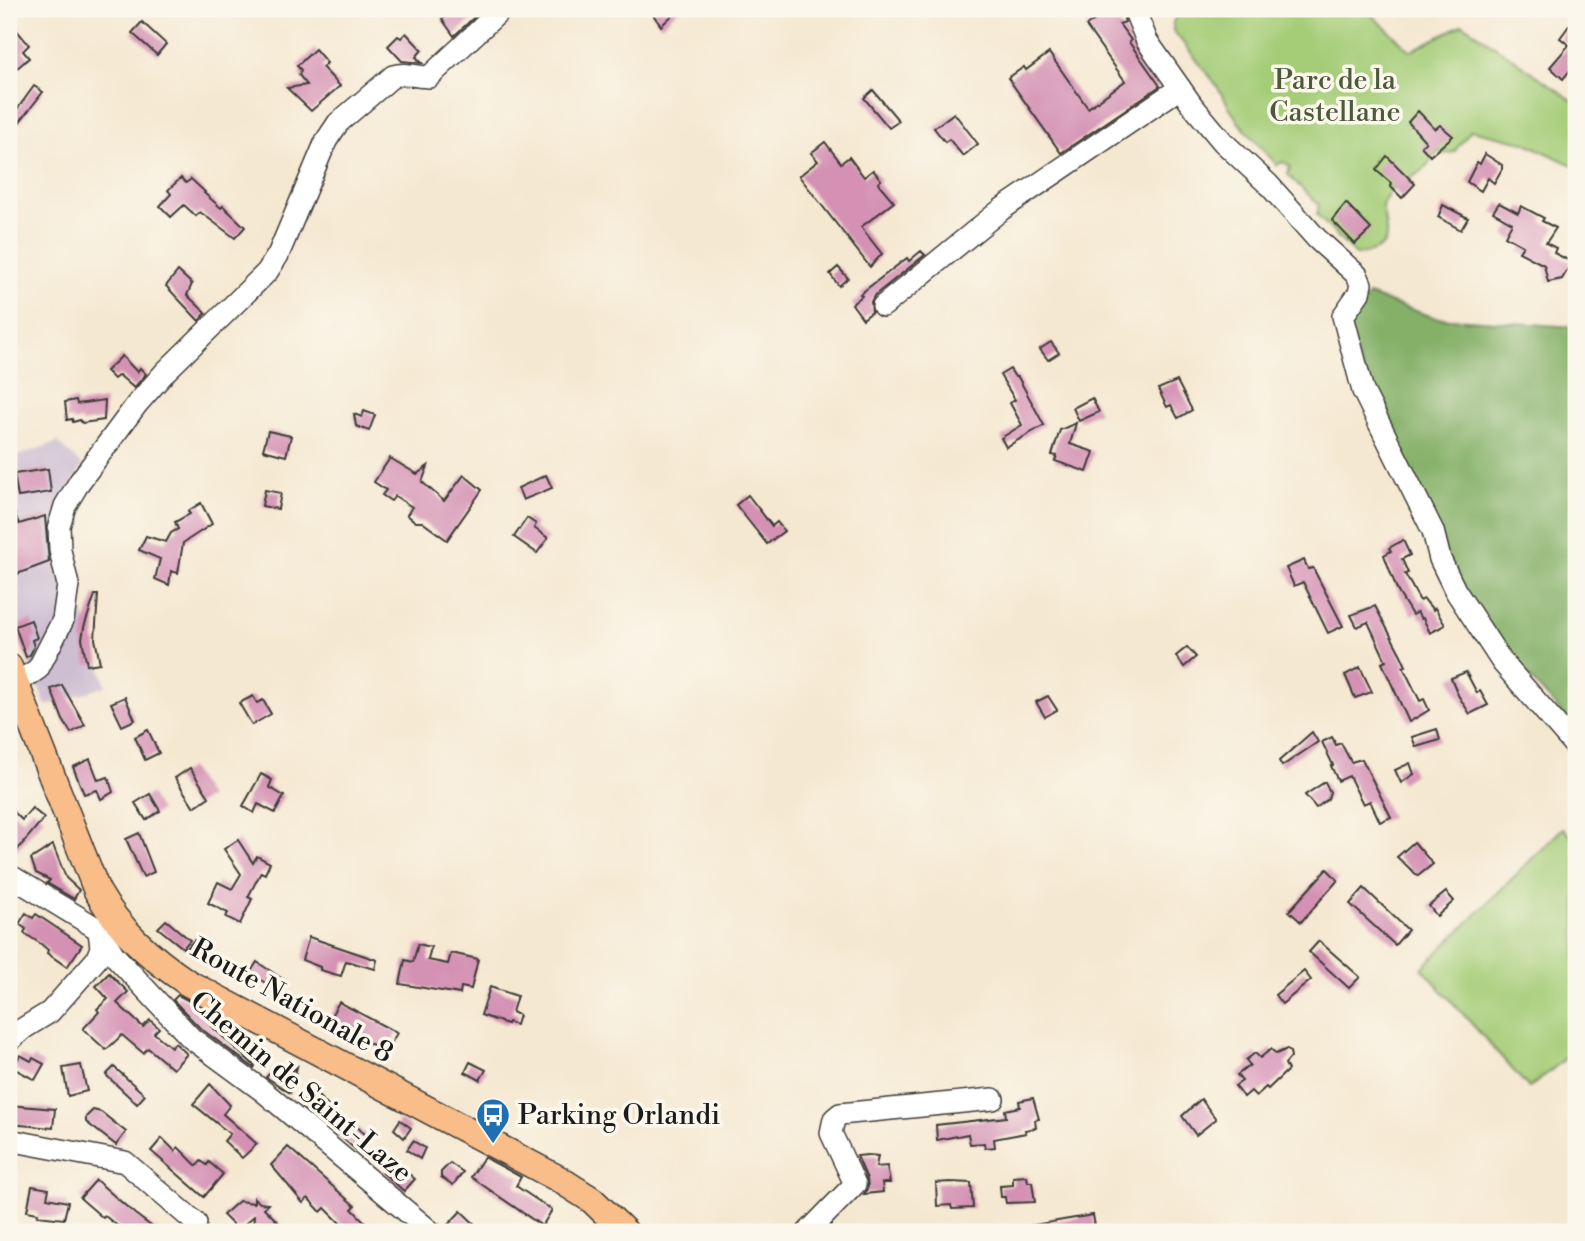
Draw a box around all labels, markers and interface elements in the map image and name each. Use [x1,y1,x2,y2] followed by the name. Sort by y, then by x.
[1269,63,1401,130] park label: Parc de la Castellane
[185,931,399,1071] street label: Route Nationale 8
[183,984,419,1190] street label: Chemin de Saint-Laze
[474,1096,512,1145] bus stop icon: Parking Orlandi
[518,1098,720,1133] place label: Parking Orlandi

